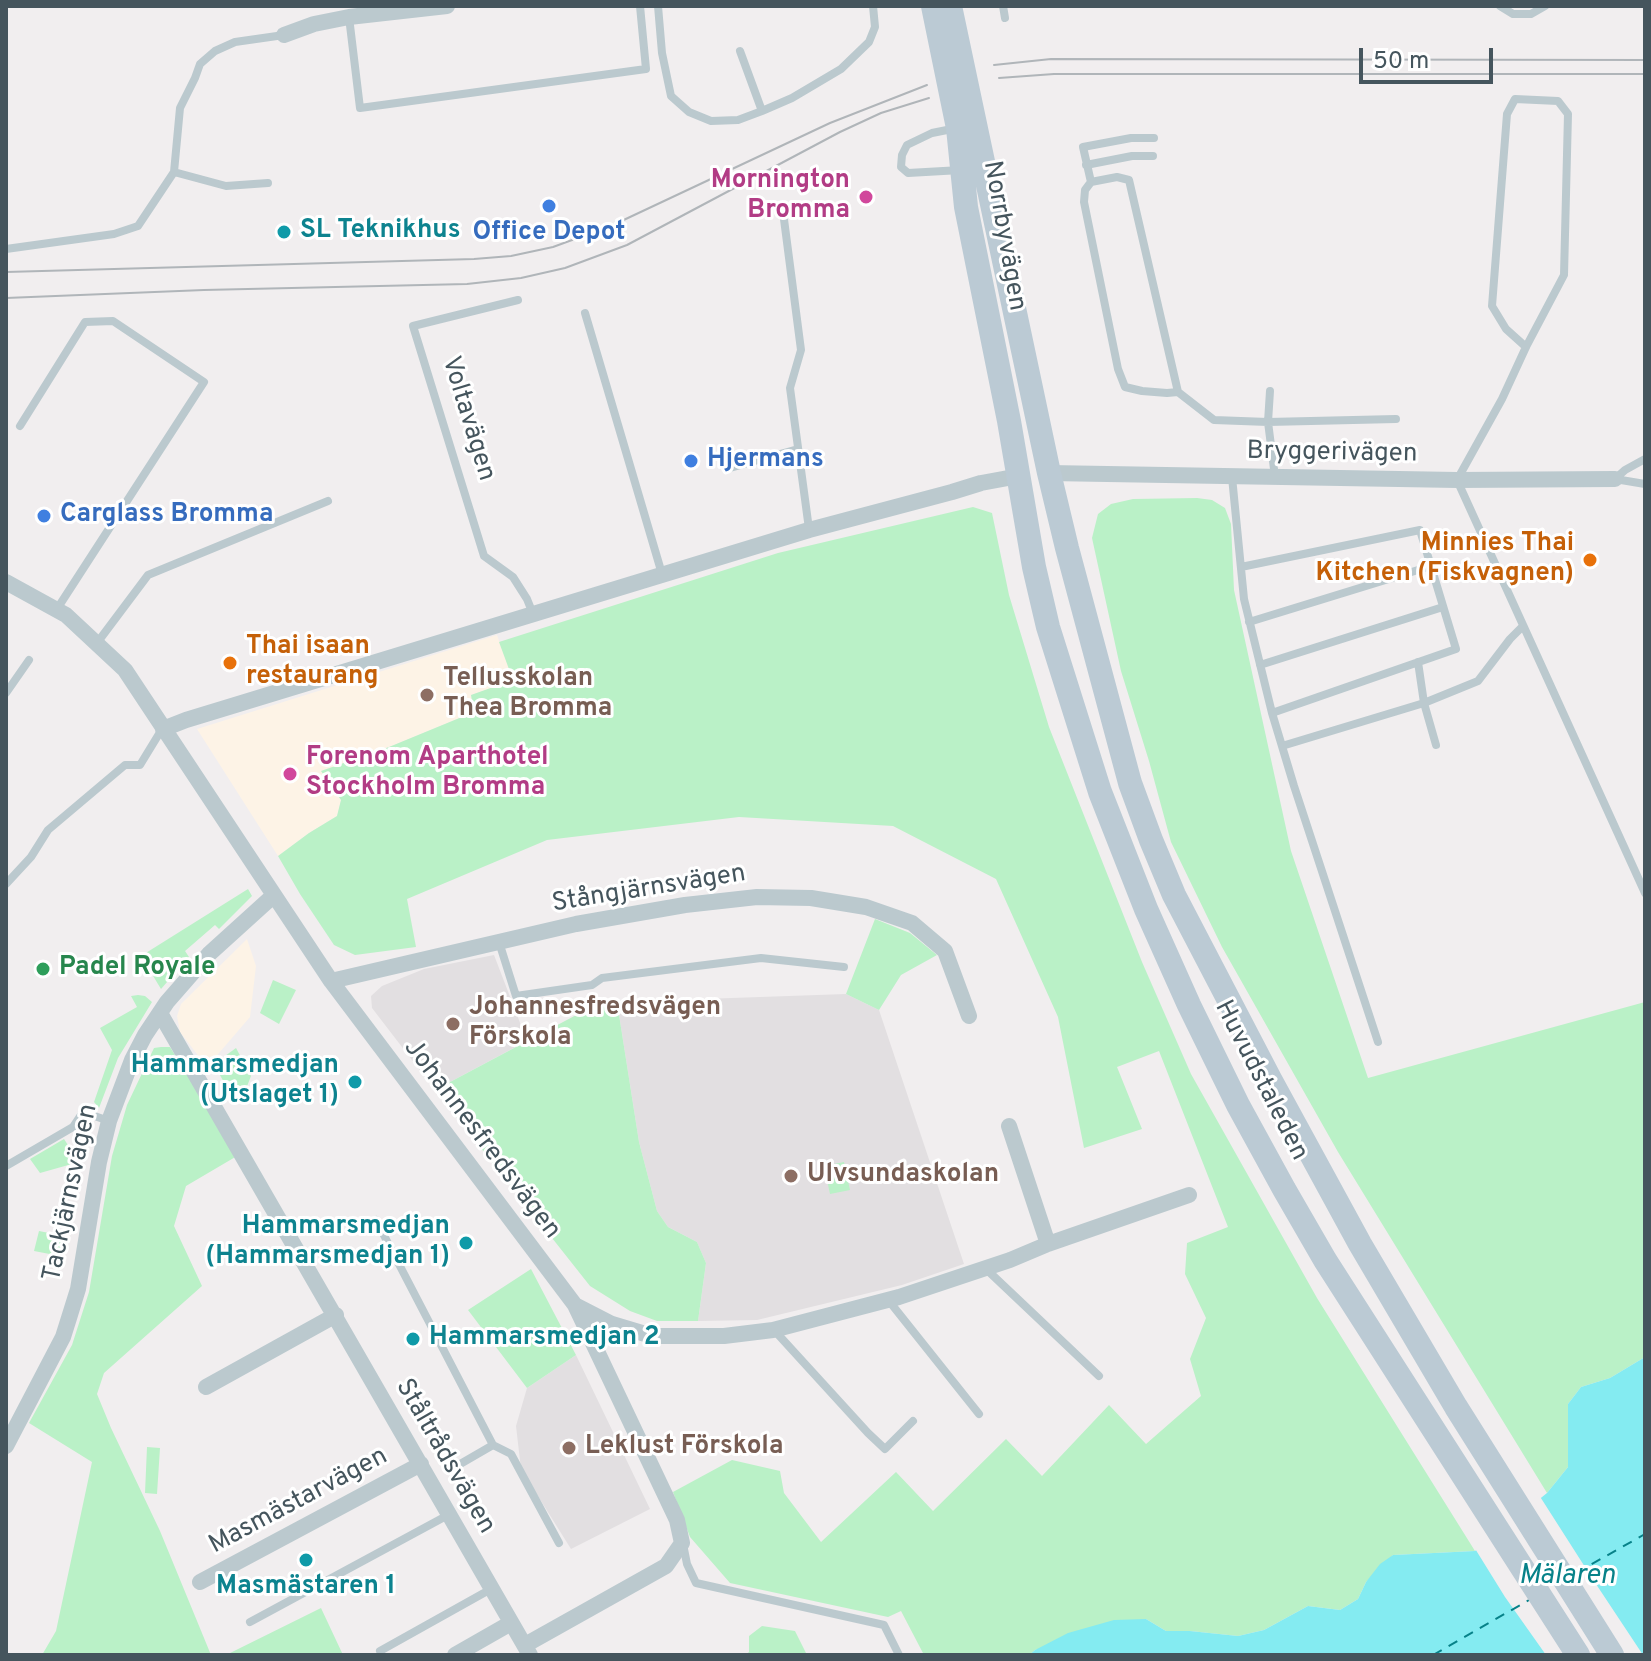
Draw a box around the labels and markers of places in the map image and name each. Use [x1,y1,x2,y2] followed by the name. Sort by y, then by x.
[711,166,850,228] place label: Mornington Bromma
[857,188,875,206] marker: Mornington Bromma
[540,197,558,215] marker: Office Depot
[300,216,460,248] place label: SL Teknikhus
[473,218,625,250] place label: Office Depot
[275,223,293,241] marker: SL Teknikhus
[707,445,824,477] place label: Hjermans
[682,452,700,470] marker: Hjermans
[60,500,273,532] place label: Carglass Bromma
[35,507,53,525] marker: Carglass Bromma
[1315,529,1574,590] place label: Minnies Thai Kitchen (Fiskvagnen)
[1581,551,1599,569] marker: Minnies Thai Kitchen (Fiskvagnen)
[246,632,378,694] place label: Thai isaan restaurang
[221,654,239,672] marker: Thai isaan restaurang
[443,664,612,726] place label: Tellusskolan Thea Bromma
[418,686,436,704] marker: Tellusskolan Thea Bromma
[306,743,549,804] place label: Forenom Aparthotel Stockholm Bromma
[281,765,299,783] marker: Forenom Aparthotel Stockholm Bromma
[59,953,215,985] place label: Padel Royale
[34,960,52,978] marker: Padel Royale
[469,993,721,1054] place label: Johannesfredsvägen Förskola
[444,1015,462,1033] marker: Johannesfredsvägen Förskola
[131,1051,339,1112] place label: Hammarsmedjan (Utslaget 1)
[346,1073,364,1091] marker: Hammarsmedjan (Utslaget 1)
[807,1160,999,1192] place label: Ulvsundaskolan
[782,1167,800,1185] marker: Ulvsundaskolan
[206,1212,450,1274] place label: Hammarsmedjan (Hammarsmedjan 1)
[457,1234,475,1252] marker: Hammarsmedjan (Hammarsmedjan 1)
[429,1323,660,1355] place label: Hammarsmedjan 2
[404,1330,422,1348] marker: Hammarsmedjan 2
[585,1432,783,1464] place label: Leklust Förskola
[560,1439,578,1457] marker: Leklust Förskola
[297,1551,315,1569] marker: Masmästaren 1
[216,1572,396,1604] place label: Masmästaren 1

